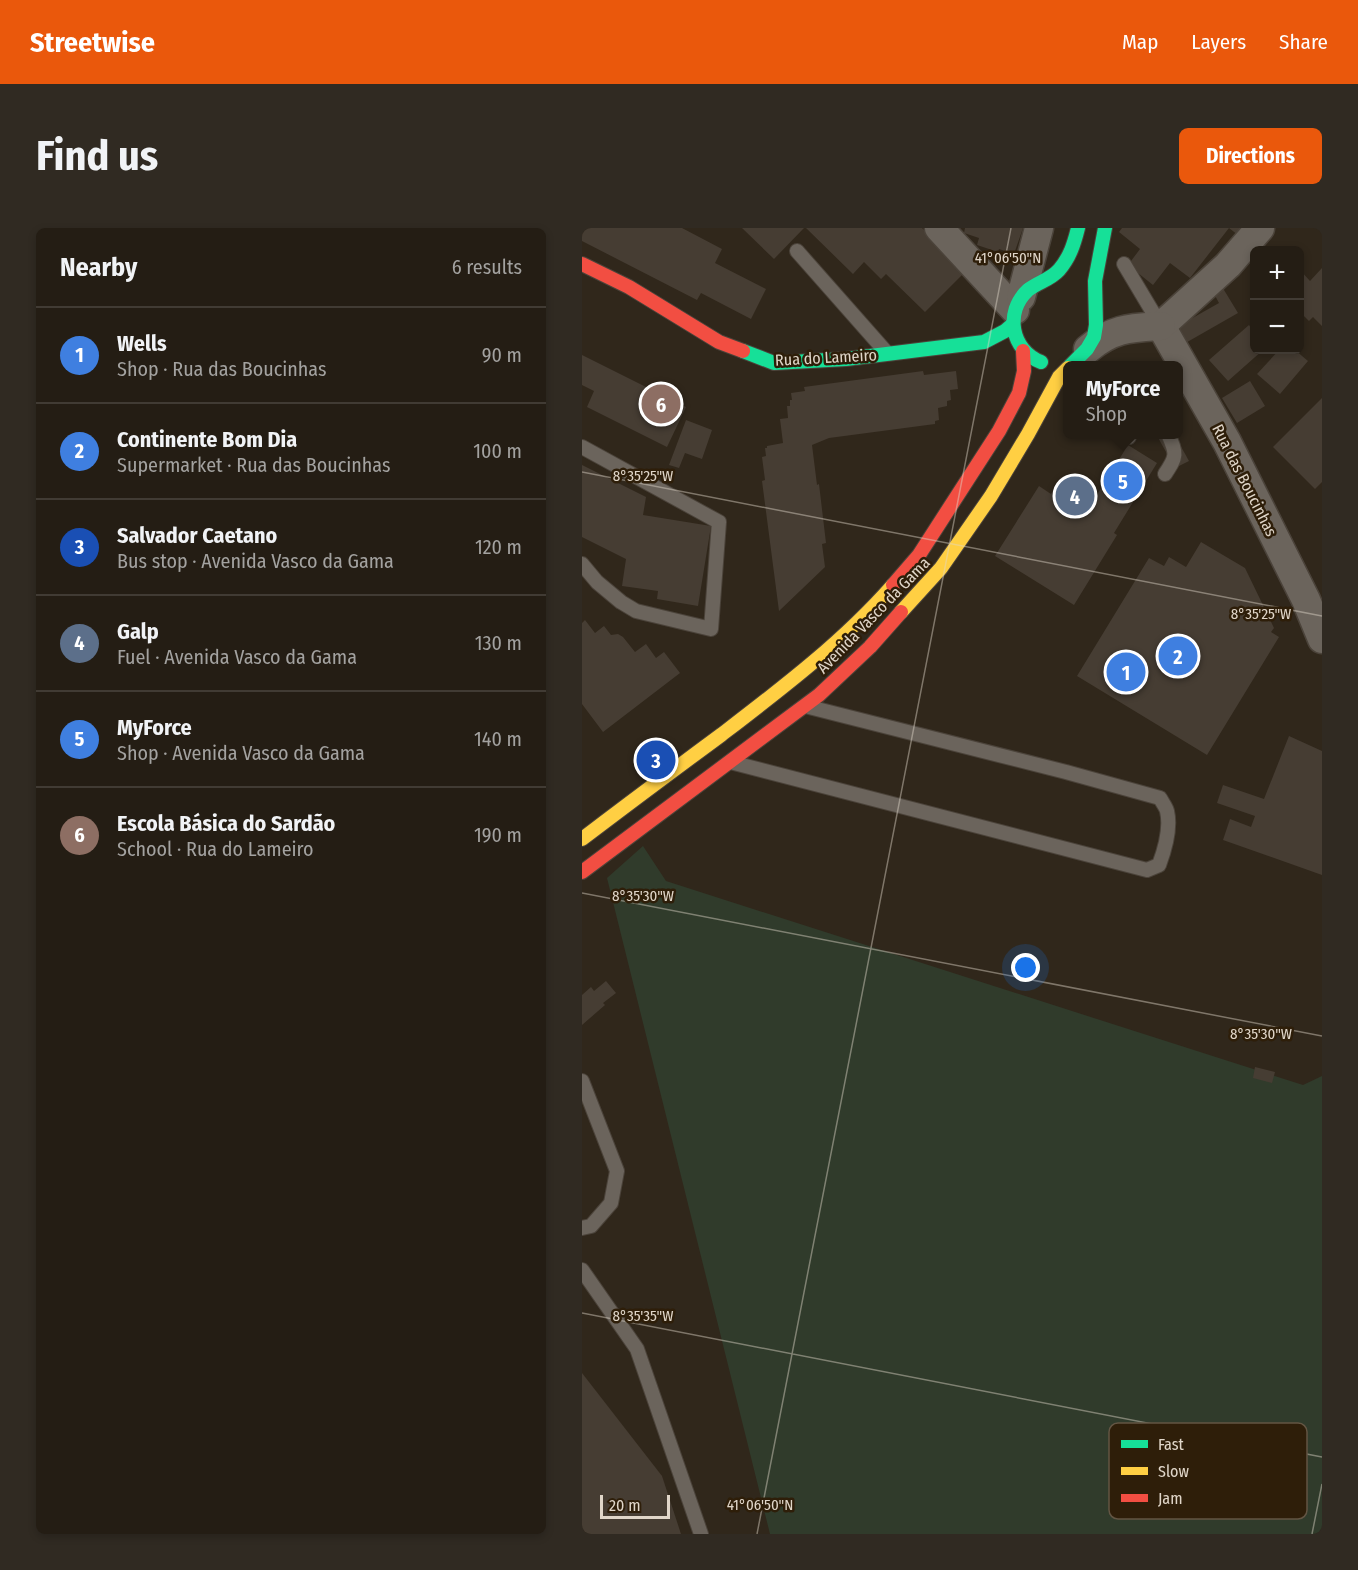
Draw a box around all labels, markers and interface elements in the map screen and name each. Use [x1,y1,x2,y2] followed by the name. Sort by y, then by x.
[30,26,155,59] text: Streetwise
[1122,29,1158,55] text: Map
[1191,29,1246,55] text: Layers
[1279,29,1328,55] text: Share
[1179,128,1322,184] button: Directions
[36,131,158,181] text: Find us
[1250,246,1304,354] map controls
[1250,246,1304,300] button: +
[975,249,1041,267] text: 41°06'50"N
[60,252,137,283] text: Nearby
[452,255,522,279] text: 6 results
[1250,300,1304,354] button: −
[117,330,167,357] text: Wells
[75,343,84,367] text: 1
[482,343,522,367] text: 90 m
[775,345,877,370] street label: Rua do Lameiro
[117,357,327,381] text: Shop · Rua das Boucinhas
[1063,361,1183,439] popup
[1086,375,1160,402] text: MyForce
[642,382,680,426] pin: 6
[1086,402,1127,426] text: Shop
[1208,421,1281,540] street label: Rua das Boucinhas
[117,426,297,453] text: Continente Bom Dia
[75,439,84,463] text: 2
[473,439,522,463] text: 100 m
[117,453,391,477] text: Supermarket · Rua das Boucinhas
[1104,458,1142,504] pin: 5
[613,467,673,485] text: 8°35'25"W
[1056,474,1094,518] pin: 4
[117,522,277,549] text: Salvador Caetano
[75,535,84,559] text: 3
[475,535,522,559] text: 120 m
[117,549,394,573] text: Bus stop · Avenida Vasco da Gama
[813,553,934,677] street label: Avenida Vasco da Gama
[1231,605,1291,623] text: 8°35'25"W
[117,618,159,645] text: Galp
[74,631,85,655] text: 4
[475,631,522,655] text: 130 m
[1158,634,1198,678] pin: 2
[117,645,357,669] text: Fuel · Avenida Vasco da Gama
[1106,650,1146,694] pin: 1
[117,714,192,741] text: MyForce
[75,727,84,751] text: 5
[474,727,522,751] text: 140 m
[636,738,676,782] pin: 3
[117,741,365,765] text: Shop · Avenida Vasco da Gama
[117,810,335,837] text: Escola Básica do Sardão
[74,823,85,847] text: 6
[474,823,522,847] text: 190 m
[117,837,314,861] text: School · Rua do Lameiro
[612,887,674,905] text: 8°35'30"W
[1011,953,1040,982] your location
[1230,1025,1292,1043] text: 8°35'30"W
[613,1307,673,1325] text: 8°35'35"W
[1109,1423,1307,1519] legend
[1158,1435,1185,1454] text: Fast
[1158,1462,1189,1481] text: Slow
[1158,1489,1183,1508] text: Jam
[600,1492,670,1520] scale bar
[609,1496,640,1515] text: 20 m
[727,1496,793,1514] text: 41°06'50"N

